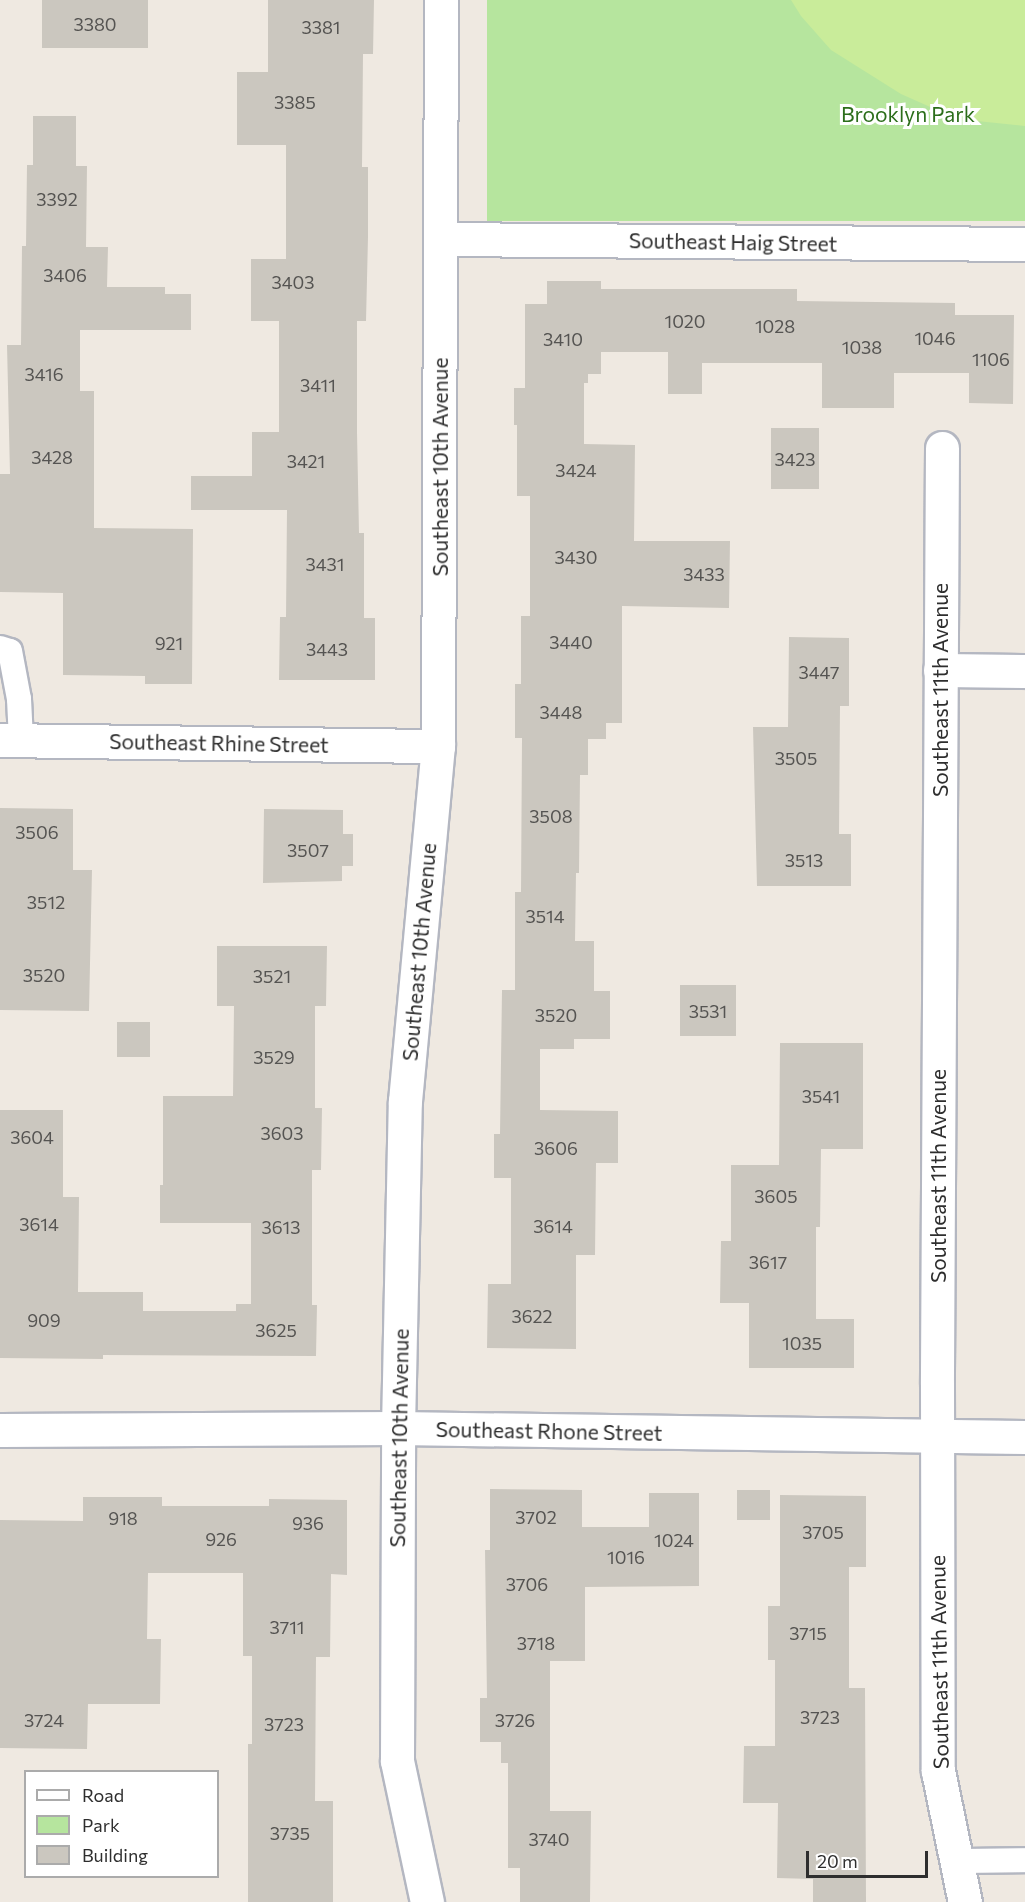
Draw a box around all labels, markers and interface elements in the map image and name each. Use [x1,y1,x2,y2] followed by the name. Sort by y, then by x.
[73,13,117,35] house number: 3380
[301,16,341,38] house number: 3381
[274,91,316,113] house number: 3385
[841,101,975,127] park label: Brooklyn Park
[36,188,78,210] house number: 3392
[629,228,837,256] street label: Southeast Haig Street
[43,264,87,286] house number: 3406
[271,271,315,293] house number: 3403
[664,310,706,332] house number: 1020
[755,315,795,337] house number: 1028
[914,327,956,349] house number: 1046
[543,328,583,350] house number: 3410
[842,336,882,358] house number: 1038
[972,348,1010,370] house number: 1106
[427,358,453,576] street label: Southeast 10th Avenue
[24,363,64,385] house number: 3416
[300,374,336,396] house number: 3411
[31,446,73,468] house number: 3428
[774,448,816,470] house number: 3423
[287,450,325,472] house number: 3421
[555,459,597,481] house number: 3424
[554,546,598,568] house number: 3430
[305,553,345,575] house number: 3431
[683,563,725,585] house number: 3433
[927,583,953,797] street label: Southeast 11th Avenue
[549,631,593,653] house number: 3440
[155,632,183,654] house number: 921
[306,638,348,660] house number: 3443
[798,661,840,683] house number: 3447
[540,701,582,723] house number: 3448
[109,728,329,758] street label: Southeast Rhine Street
[775,747,817,769] house number: 3505
[529,805,573,827] house number: 3508
[15,821,59,843] house number: 3506
[287,839,329,861] house number: 3507
[397,842,441,1062] street label: Southeast 10th Avenue
[785,849,823,871] house number: 3513
[27,891,65,913] house number: 3512
[525,905,565,927] house number: 3514
[23,964,65,986] house number: 3520
[253,965,291,987] house number: 3521
[689,1000,727,1022] house number: 3531
[535,1004,577,1026] house number: 3520
[253,1046,295,1068] house number: 3529
[925,1069,951,1283] street label: Southeast 11th Avenue
[802,1085,840,1107] house number: 3541
[260,1122,304,1144] house number: 3603
[10,1126,54,1148] house number: 3604
[534,1137,578,1159] house number: 3606
[754,1185,798,1207] house number: 3605
[19,1213,59,1235] house number: 3614
[533,1215,573,1237] house number: 3614
[261,1216,301,1238] house number: 3613
[749,1251,787,1273] house number: 3617
[511,1305,553,1327] house number: 3622
[27,1309,61,1331] house number: 909
[255,1319,297,1341] house number: 3625
[384,1328,414,1548] street label: Southeast 10th Avenue
[782,1332,822,1354] house number: 1035
[436,1416,662,1446] street label: Southeast Rhone Street
[515,1506,557,1528] house number: 3702
[108,1507,138,1529] house number: 918
[292,1512,324,1534] house number: 936
[802,1521,844,1543] house number: 3705
[205,1528,237,1550] house number: 926
[654,1529,694,1551] house number: 1024
[607,1546,645,1568] house number: 1016
[925,1555,953,1769] street label: Southeast 11th Avenue
[506,1573,548,1595] house number: 3706
[269,1616,305,1638] house number: 3711
[789,1622,827,1644] house number: 3715
[517,1632,555,1654] house number: 3718
[800,1706,840,1728] house number: 3723
[24,1709,64,1731] house number: 3724
[495,1709,535,1731] house number: 3726
[264,1713,304,1735] house number: 3723
[24,1770,219,1878] legend
[82,1784,124,1806] text: Road
[82,1814,120,1836] text: Park
[270,1822,310,1844] house number: 3735
[528,1828,570,1850] house number: 3740
[809,1839,930,1877] scale bar
[82,1844,148,1866] text: Building
[817,1850,858,1872] text: 20 m

